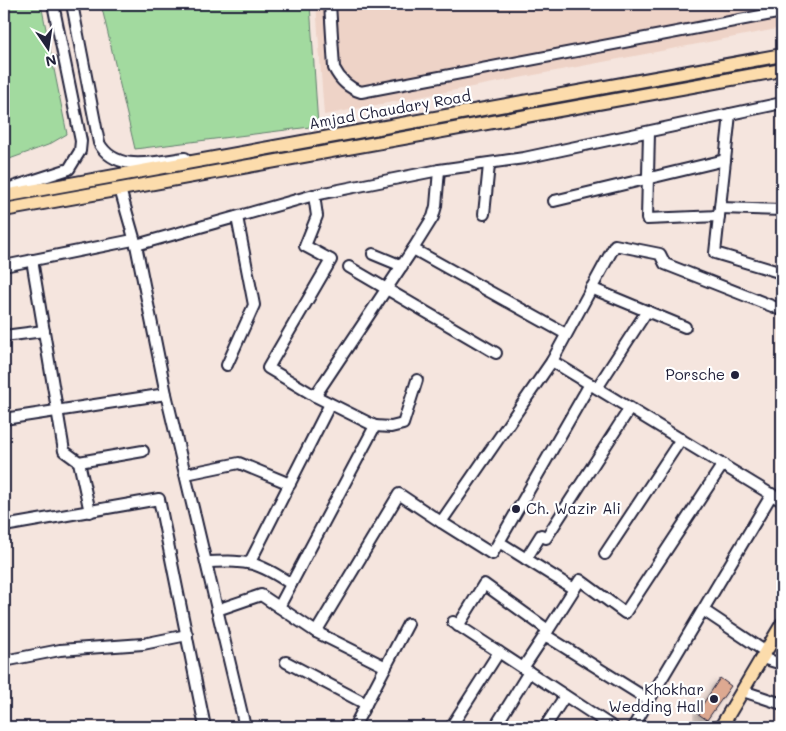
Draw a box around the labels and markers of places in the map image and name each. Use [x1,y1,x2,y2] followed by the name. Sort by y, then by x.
[666,364,725,384] place label: Porsche
[729,369,741,381] marker: Porsche
[526,498,621,518] place label: Ch. Wazir Ali
[510,503,522,515] marker: Ch. Wazir Ali
[609,679,704,716] place label: Khokhar Wedding Hall
[708,693,720,705] marker: Khokhar Wedding Hall

